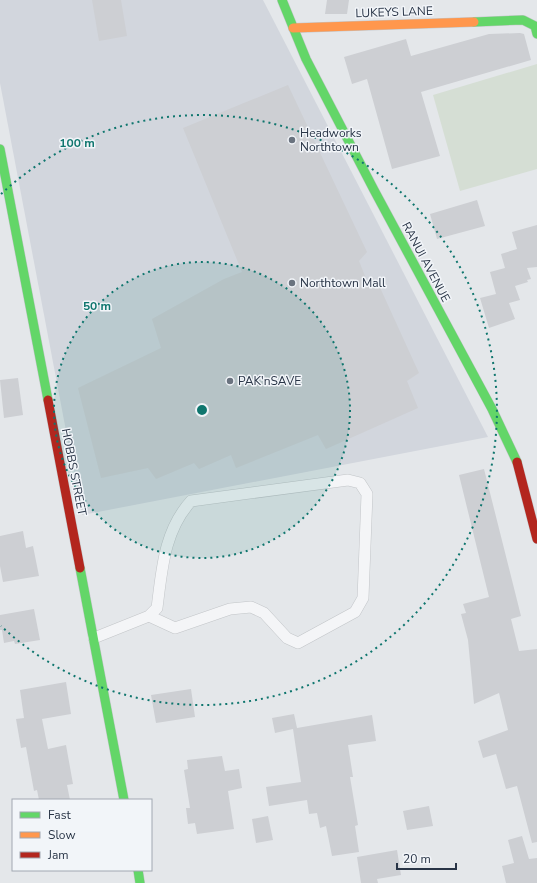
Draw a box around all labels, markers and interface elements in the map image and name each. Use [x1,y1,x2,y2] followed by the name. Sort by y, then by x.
[355,3,433,21] street label: LUKEYS LANE
[300,125,362,155] place label: Headworks Northtown
[59,135,95,151] text: 100 m
[287,135,297,145] marker: Headworks Northtown
[398,219,454,305] street label: RANUI AVENUE
[300,275,386,291] place label: Northtown Mall
[287,278,297,288] marker: Northtown Mall
[83,298,111,314] text: 50 m
[238,373,301,389] place label: PAK'nSAVE
[225,376,235,386] marker: PAK'nSAVE
[195,403,209,417] centre of rings
[58,427,90,518] street label: HOBBS STREET
[12,799,152,871] legend
[48,807,71,823] text: Fast
[48,827,76,843] text: Slow
[397,845,456,871] scale bar
[47,847,69,863] text: Jam
[403,851,431,867] text: 20 m

